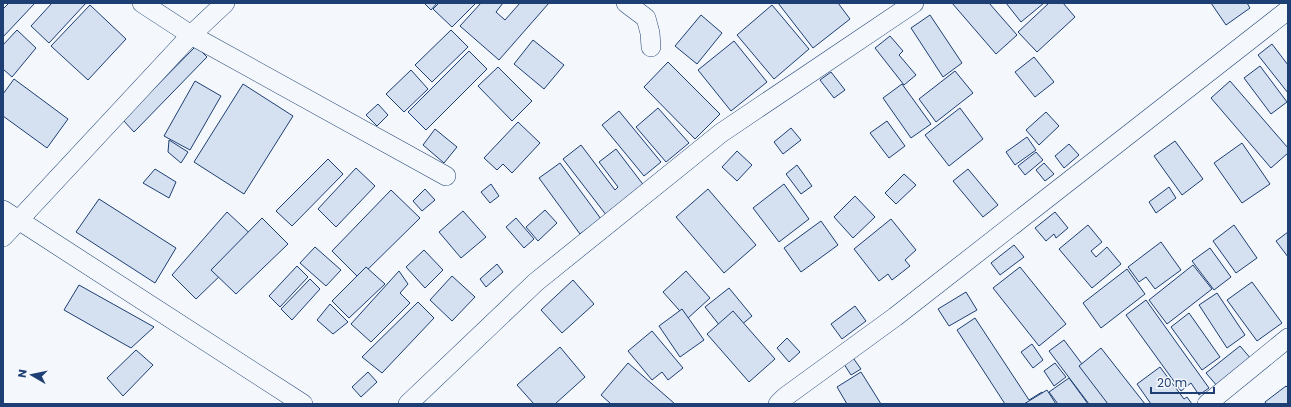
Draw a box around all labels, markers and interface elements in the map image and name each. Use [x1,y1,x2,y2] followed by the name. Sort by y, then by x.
[12,355,52,395] north arrow
[14,368,31,379] text: N
[1151,369,1214,395] scale bar
[1157,374,1187,391] text: 20 m

